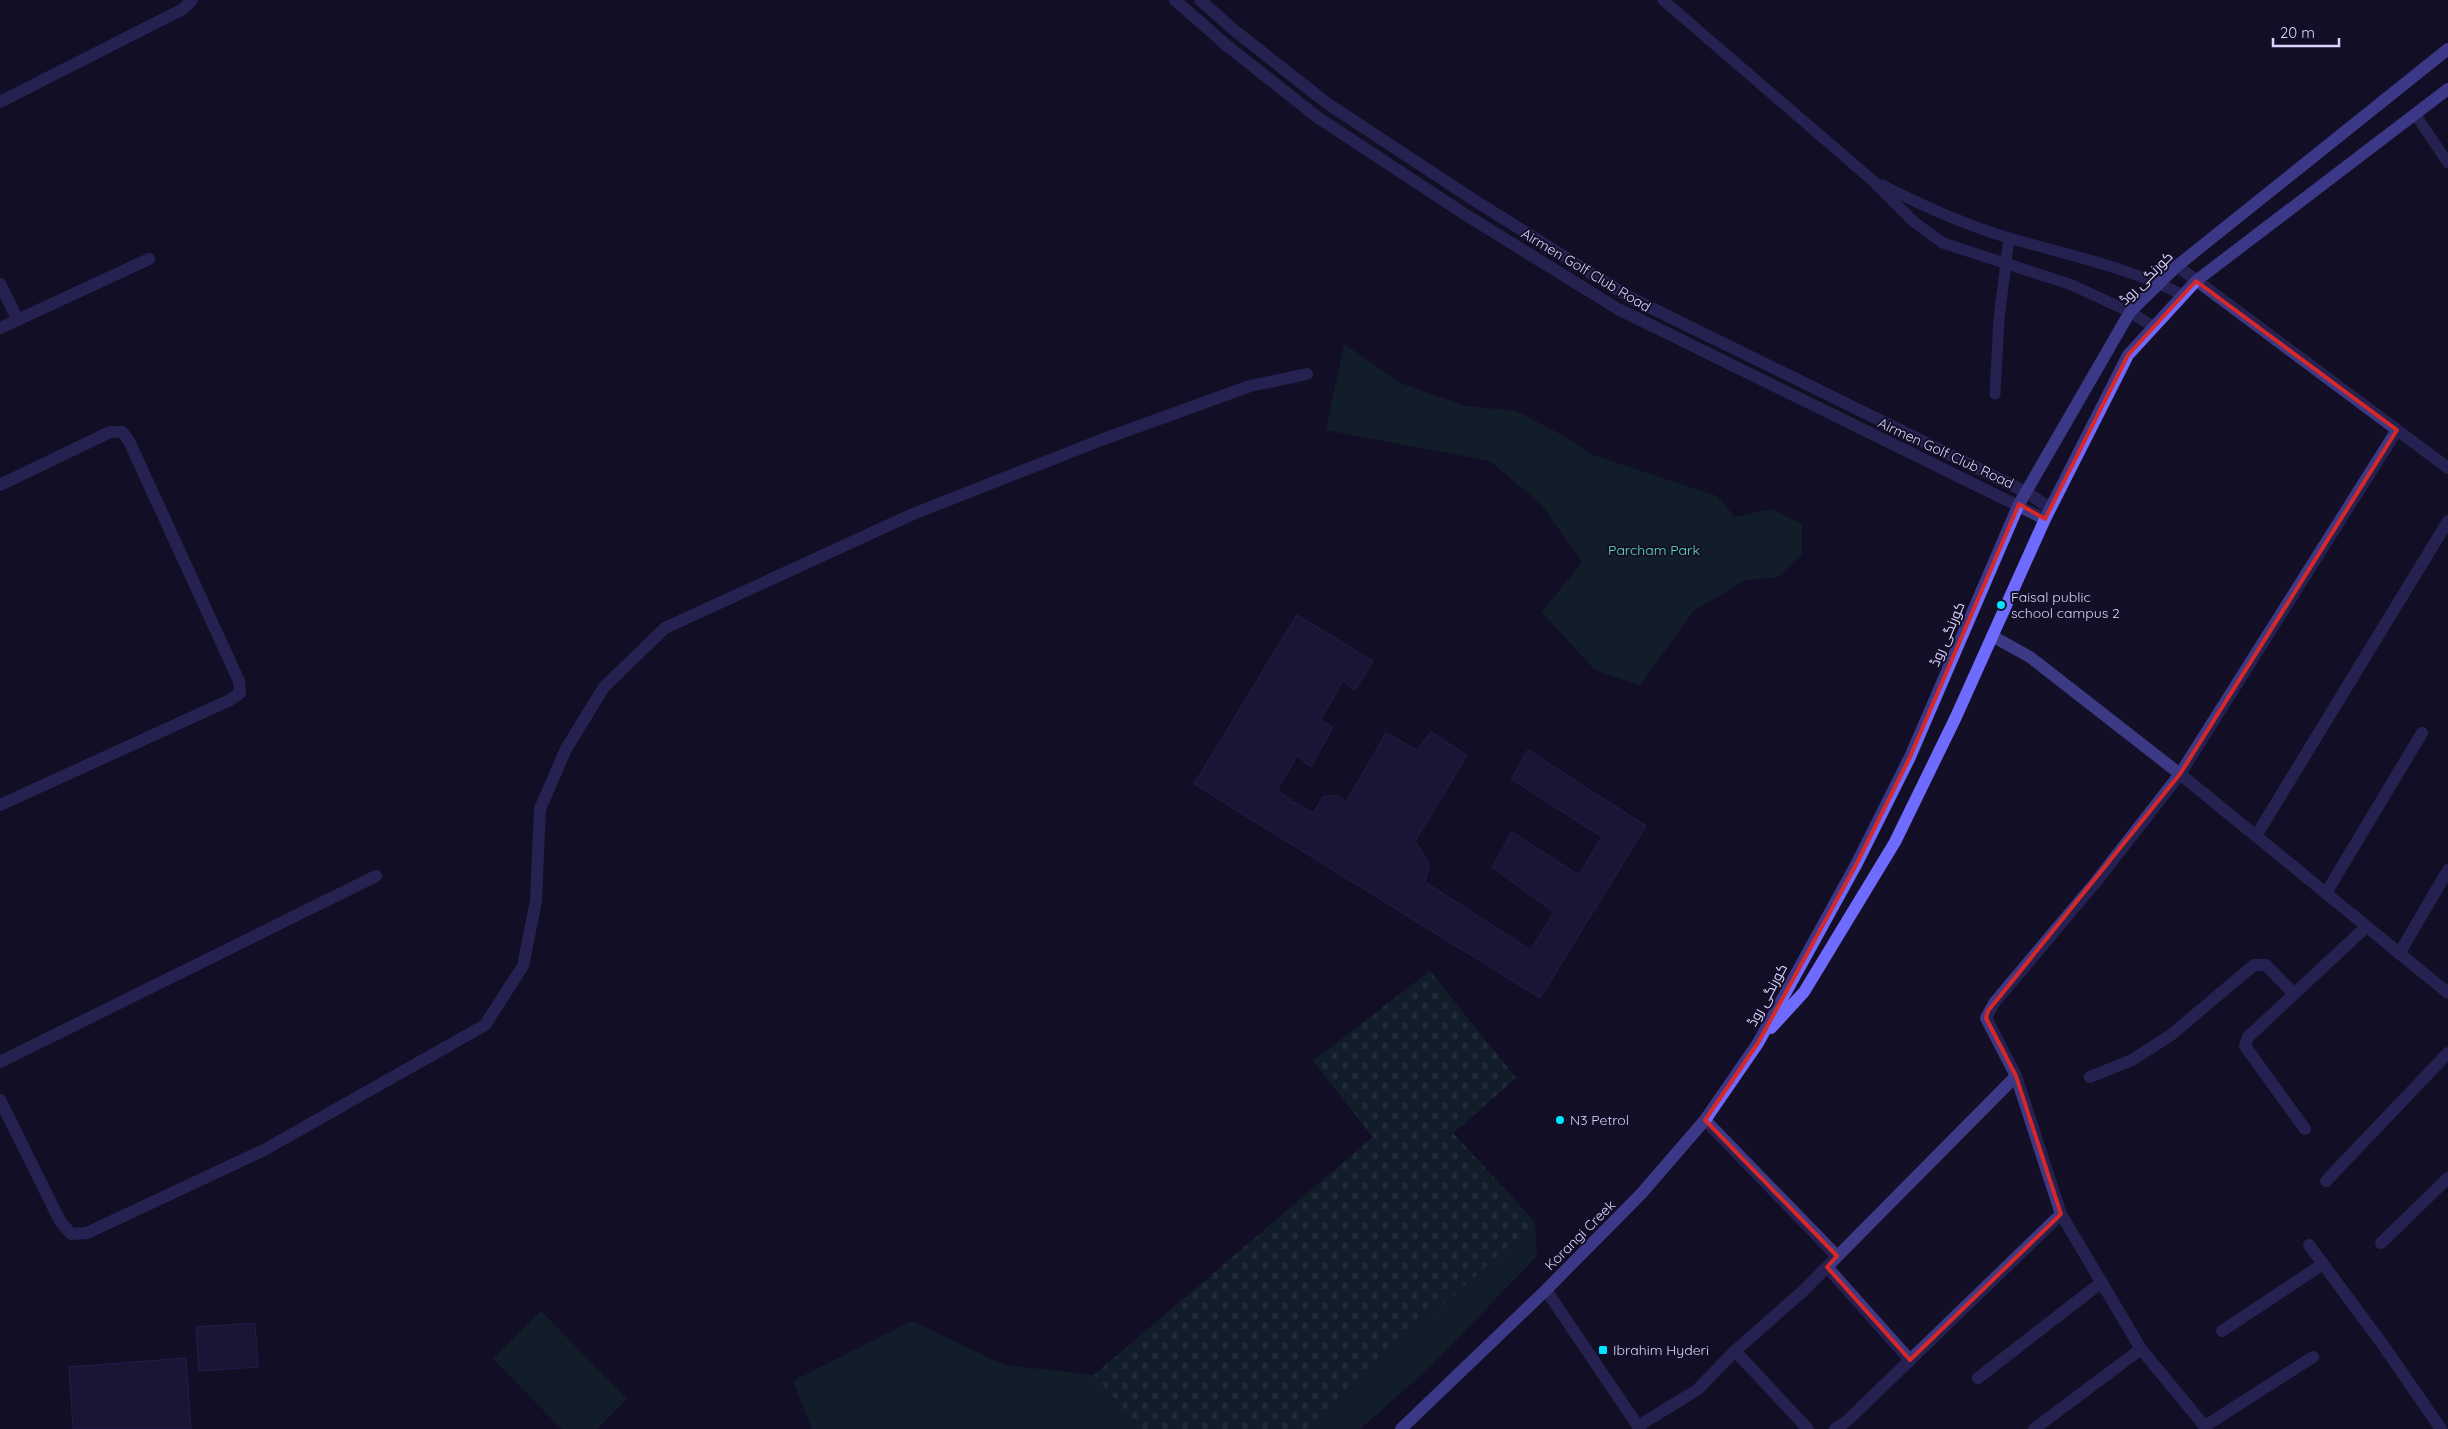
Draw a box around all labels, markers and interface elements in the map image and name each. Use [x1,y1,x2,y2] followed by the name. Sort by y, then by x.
[2273,15,2339,47] scale bar
[2280,23,2315,42] text: 20 m
[1518,224,1654,316] street label: Airmen Golf Club Road
[2115,247,2177,309] street label: کورنگی روڈ
[1875,414,2017,492] street label: Airmen Golf Club Road
[1608,541,1700,559] park label: Parcham Park
[2011,588,2120,622] place label: Faisal public school campus 2
[1925,599,1969,669] street label: کورنگی روڈ
[1995,599,2007,611] marker: Faisal public school campus 2
[1743,961,1791,1029] street label: کورنگی روڈ
[1570,1111,1629,1129] place label: N3 Petrol
[1554,1114,1566,1126] marker: N3 Petrol
[1541,1196,1619,1274] street label: Korangi Creek
[1613,1341,1709,1359] place label: Ibrahim Hyderi
[1597,1344,1609,1356] marker: Ibrahim Hyderi

